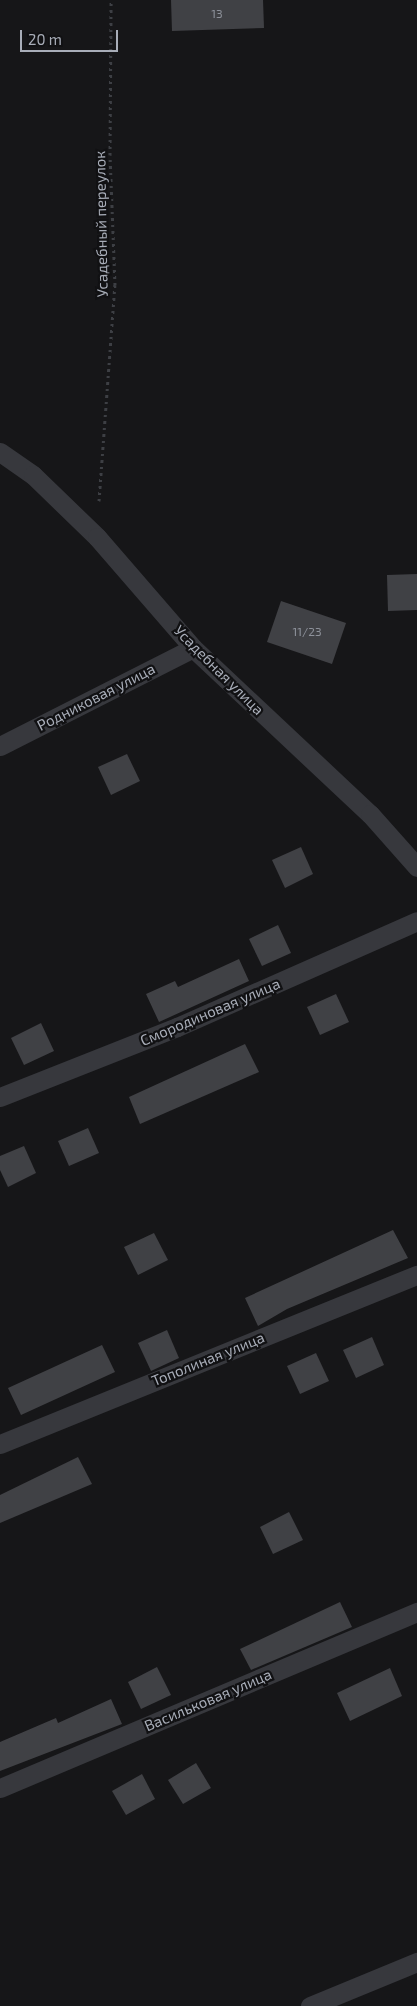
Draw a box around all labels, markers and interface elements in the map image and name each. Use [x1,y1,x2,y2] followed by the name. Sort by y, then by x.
[211,7,223,21] house number: 13
[22,20,120,52] scale bar
[28,30,62,48] text: 20 m
[91,151,111,297] street label: Усадебный переулок
[170,621,268,719] street label: Усадебная улица
[292,625,322,639] house number: 11/23
[34,659,158,735] street label: Родниковая улица
[137,974,283,1050] street label: Смородиновая улица
[149,1328,267,1390] street label: Тополиная улица
[142,1665,274,1735] street label: Васильковая улица

